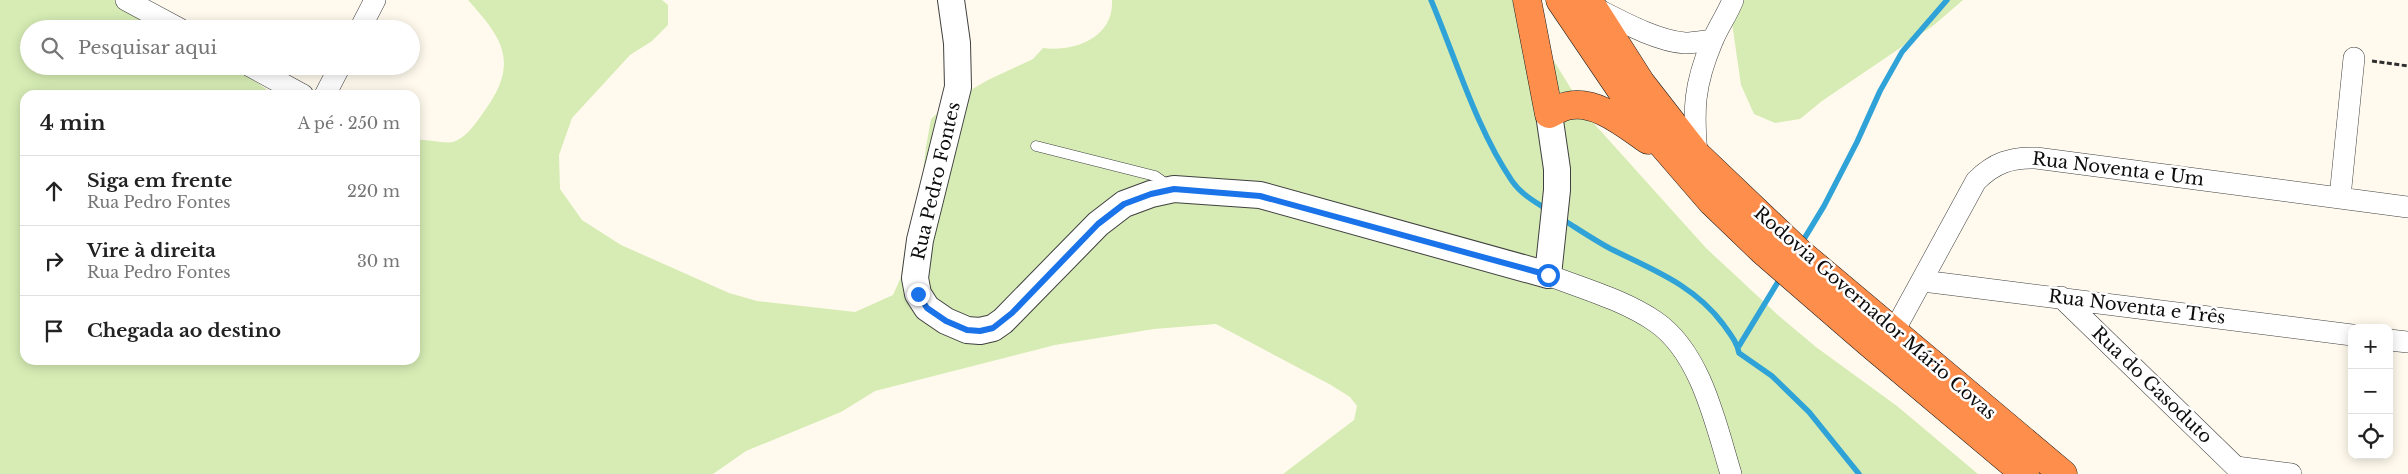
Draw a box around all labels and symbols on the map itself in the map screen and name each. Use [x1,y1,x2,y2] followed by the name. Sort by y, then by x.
[907,100,965,262] street label: Rua Pedro Fontes
[2031,148,2205,190] street label: Rua Noventa e Um
[1749,202,2001,424] street label: Rodovia Governador Mário Covas
[1537,264,1560,287] route start
[907,283,930,306] route end
[2047,285,2227,329] street label: Rua Noventa e Três
[2087,322,2217,448] street label: Rua do Gasoduto

